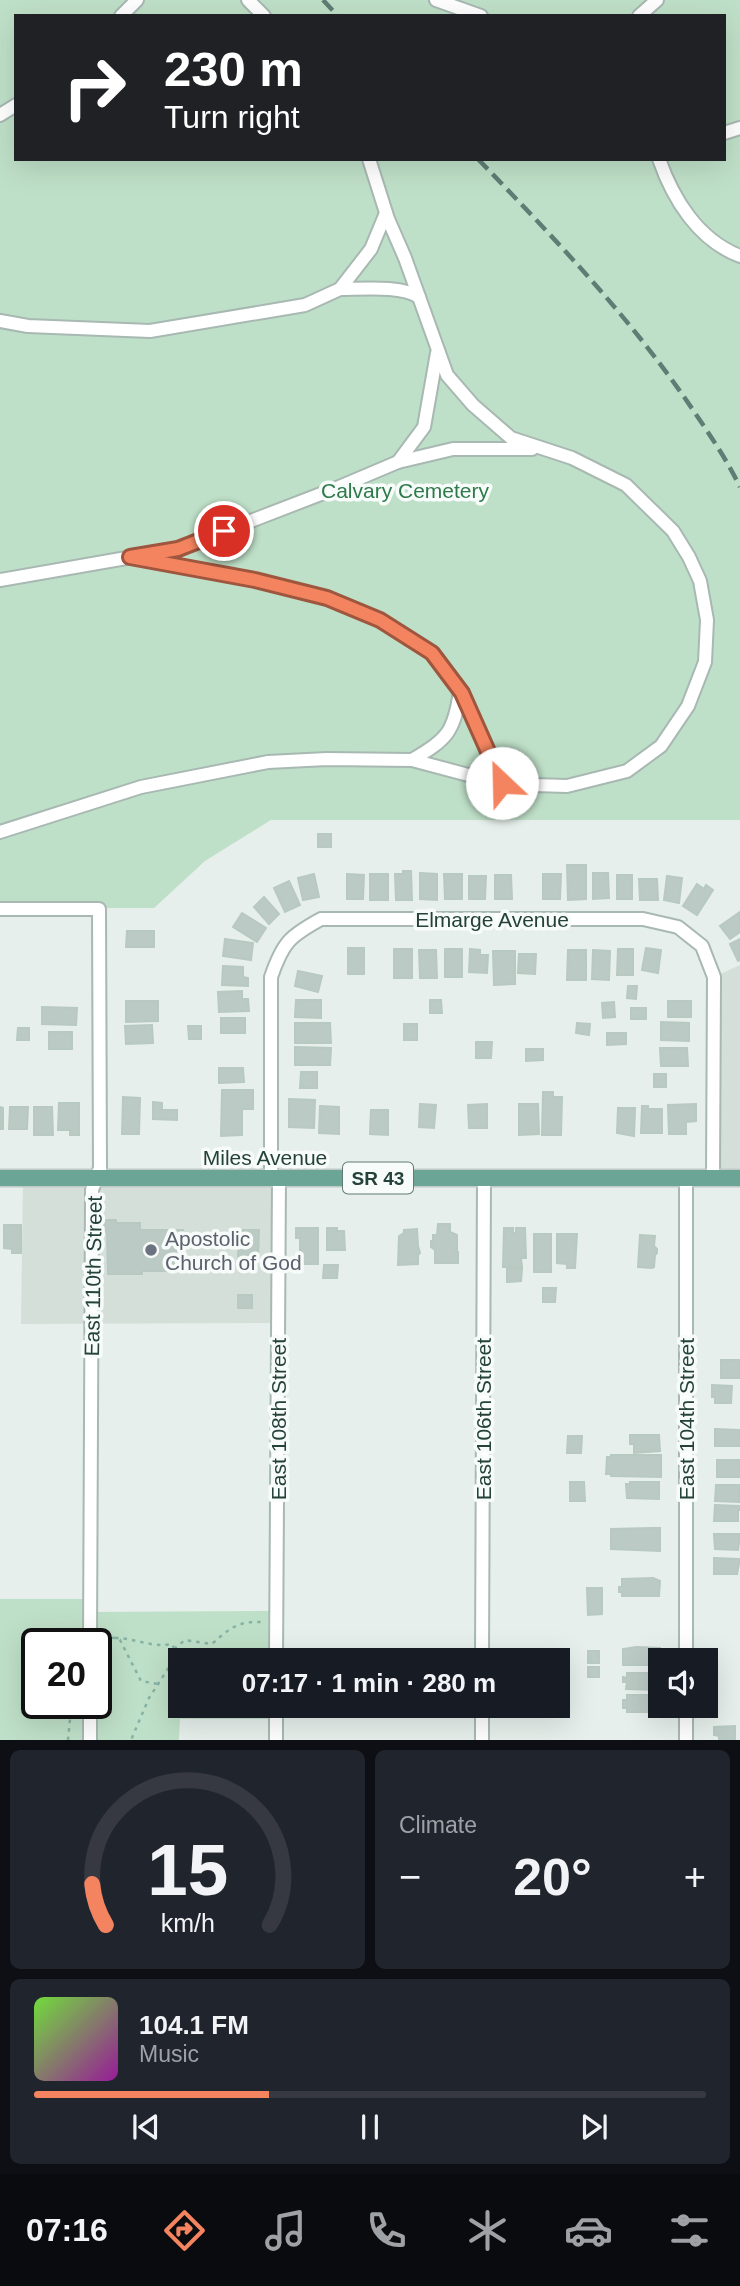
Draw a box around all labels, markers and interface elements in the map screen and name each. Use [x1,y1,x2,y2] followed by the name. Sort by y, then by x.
[49,42,140,133] icon: right
[164,42,303,96] text: 230 m
[164,99,300,135] text: Turn right
[321,479,490,502] park label: Calvary Cemetery
[194,501,254,561] pin
[205,512,243,550] icon: arrive
[465,746,539,820] position arrow
[415,908,569,931] street label: Elmarge Avenue
[203,1146,327,1169] street label: Miles Avenue
[343,1162,413,1194] road number: SR 43
[80,1195,106,1357] street label: East 110th Street
[165,1227,302,1274] place label: Apostolic Church of God
[143,1242,159,1258] marker: Apostolic Church of God
[267,1338,290,1500] street label: East 108th Street
[472,1338,495,1500] street label: East 106th Street
[675,1338,698,1500] street label: East 104th Street
[21,1628,112,1719] speed limit sign: 20
[648,1648,718,1718] map controls
[648,1648,718,1718] button: sound
[242,1668,496,1698] text: 07:17 · 1 min · 280 m
[399,1812,477,1838] text: Climate
[147,1830,228,1911] text: 15
[513,1848,592,1906] text: 20°
[399,1856,421,1898] text: −
[684,1856,706,1898] text: +
[160,1909,215,1937] text: km/h
[139,2010,249,2040] text: 104.1 FM
[139,2041,199,2067] text: Music
[127,2108,165,2146] icon: previous
[351,2108,389,2146] icon: pause
[575,2108,613,2146] icon: next
[160,2206,209,2255] icon: directions
[261,2206,310,2255] icon: music
[362,2206,411,2255] icon: phone
[463,2206,512,2255] icon: climate
[564,2206,613,2255] icon: car
[665,2206,714,2255] icon: filters
[26,2212,108,2248] text: 07:16

